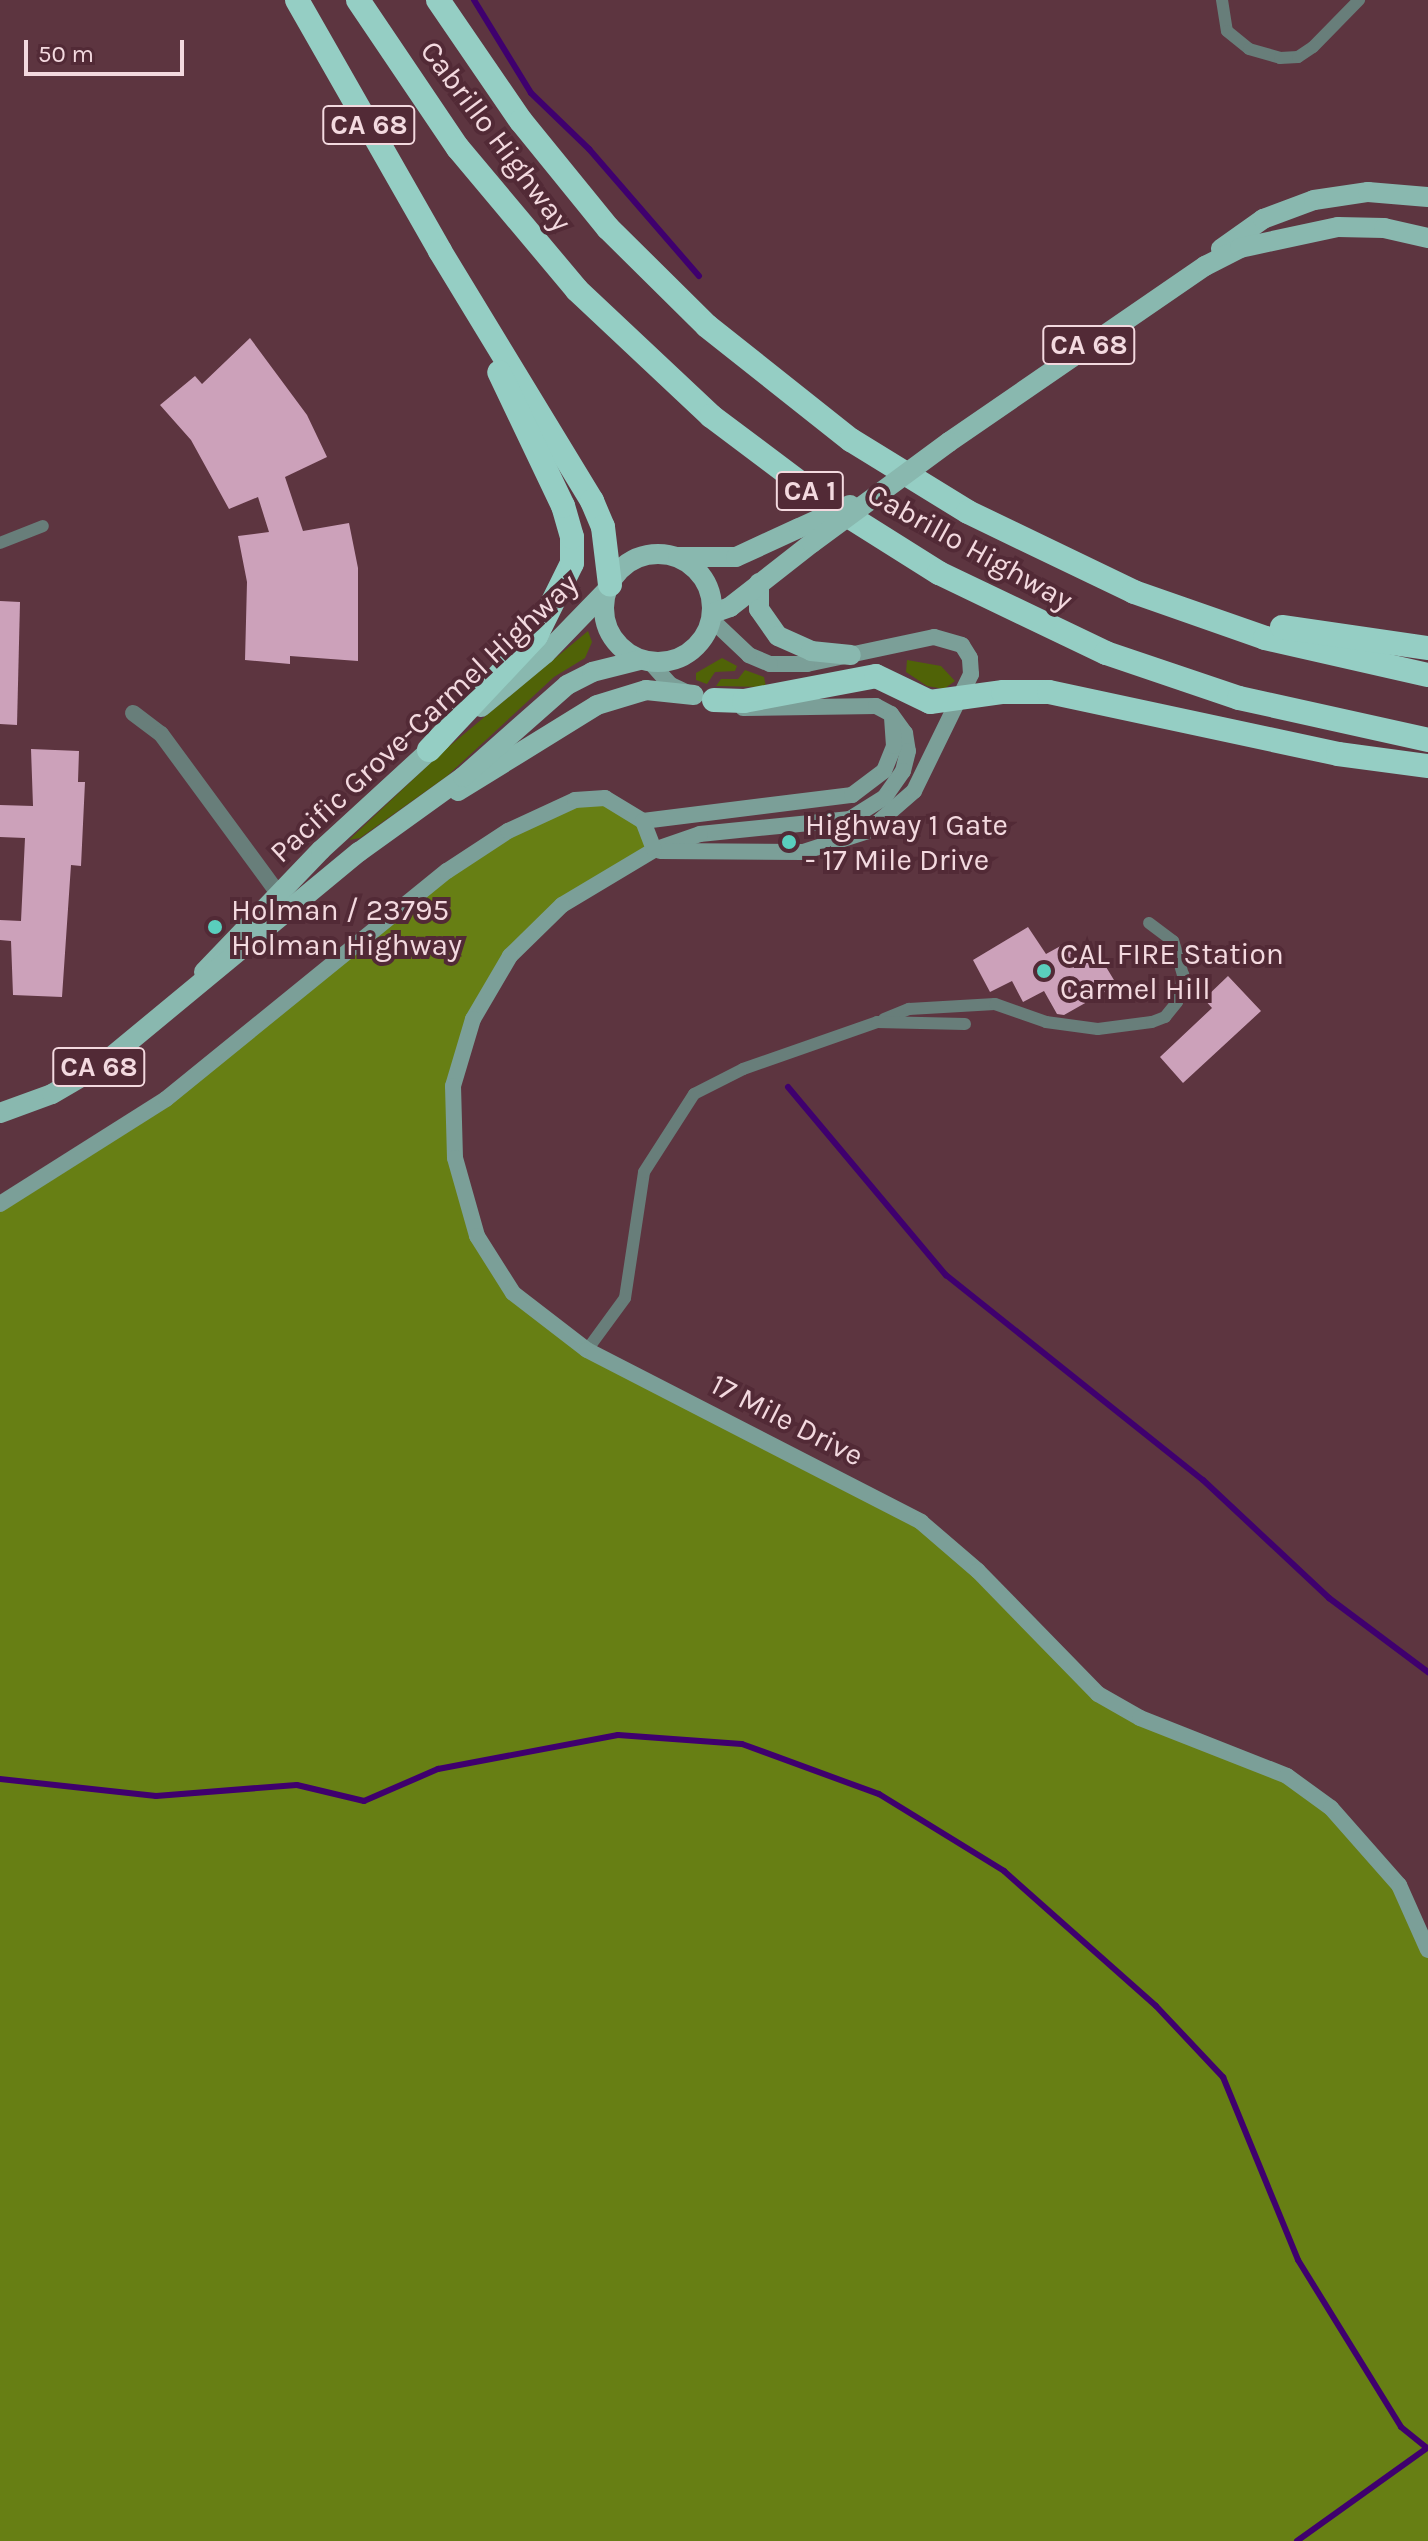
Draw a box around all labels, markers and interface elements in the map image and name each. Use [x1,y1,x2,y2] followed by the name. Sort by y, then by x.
[28,24,188,74] scale bar
[413,34,579,238] street label: Cabrillo Highway
[38,40,94,68] text: 50 m
[321,101,417,149] road number: CA 68
[1041,321,1137,369] road number: CA 68
[774,467,846,515] road number: CA 1
[861,476,1079,618] street label: Cabrillo Highway
[263,566,585,870] street label: Pacific Grove-Carmel Highway
[805,807,1008,878] place label: Highway 1 Gate - 17 Mile Drive
[780,833,798,851] marker: Highway 1 Gate - 17 Mile Drive
[231,892,462,962] place label: Holman / 23795 Holman Highway
[206,918,224,936] marker: Holman / 23795 Holman Highway
[1060,936,1284,1006] place label: CAL FIRE Station Carmel Hill
[1035,962,1053,980] marker: CAL FIRE Station Carmel Hill
[51,1043,147,1091] road number: CA 68
[705,1366,869,1474] street label: 17 Mile Drive

